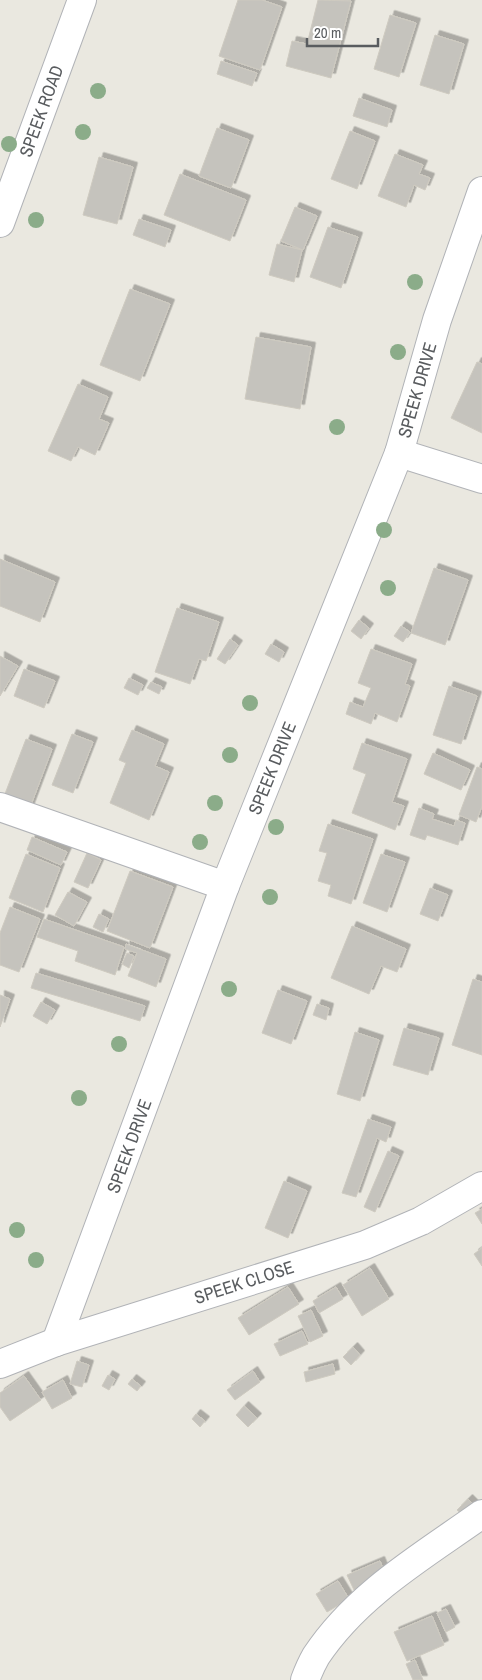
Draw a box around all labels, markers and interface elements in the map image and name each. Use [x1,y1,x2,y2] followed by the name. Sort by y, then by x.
[307,15,378,47] scale bar
[314,22,341,43] text: 20 m
[13,62,69,160] street label: SPEEK ROAD
[391,339,443,441] street label: SPEEK DRIVE
[242,718,302,818] street label: SPEEK DRIVE
[100,1095,158,1197] street label: SPEEK DRIVE
[191,1254,297,1310] street label: SPEEK CLOSE

